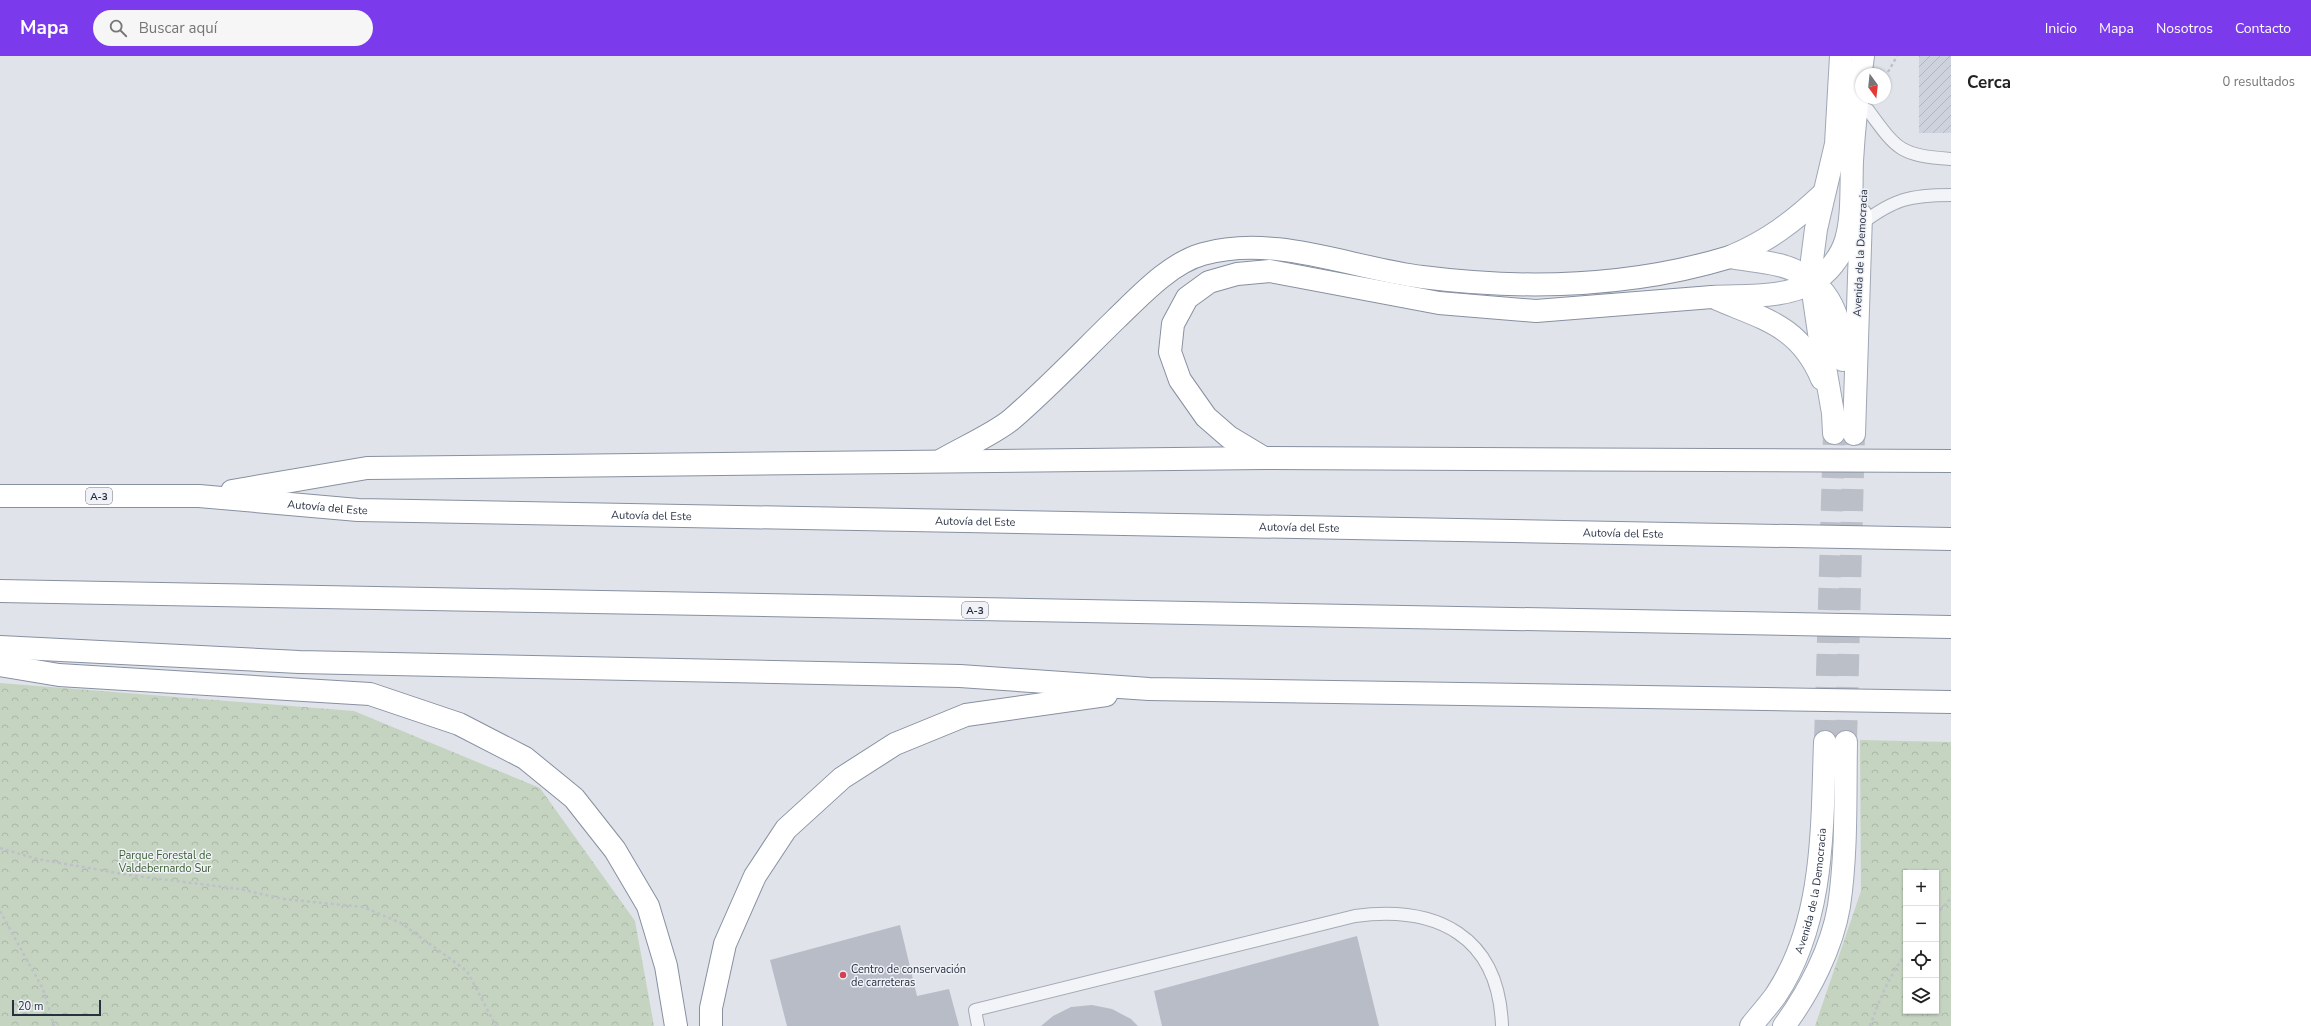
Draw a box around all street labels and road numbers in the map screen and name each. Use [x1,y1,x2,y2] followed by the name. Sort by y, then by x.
[1850,189,1871,317] street label: Avenida de la Democracia
[86,488,112,504] road number: A-3
[287,497,368,518] street label: Autovía del Este
[611,508,692,524] street label: Autovía del Este
[935,514,1016,530] street label: Autovía del Este
[1259,519,1340,536] street label: Autovía del Este
[1583,525,1664,542] street label: Autovía del Este
[962,602,988,618] road number: A-3
[1791,827,1830,956] street label: Avenida de la Democracia

